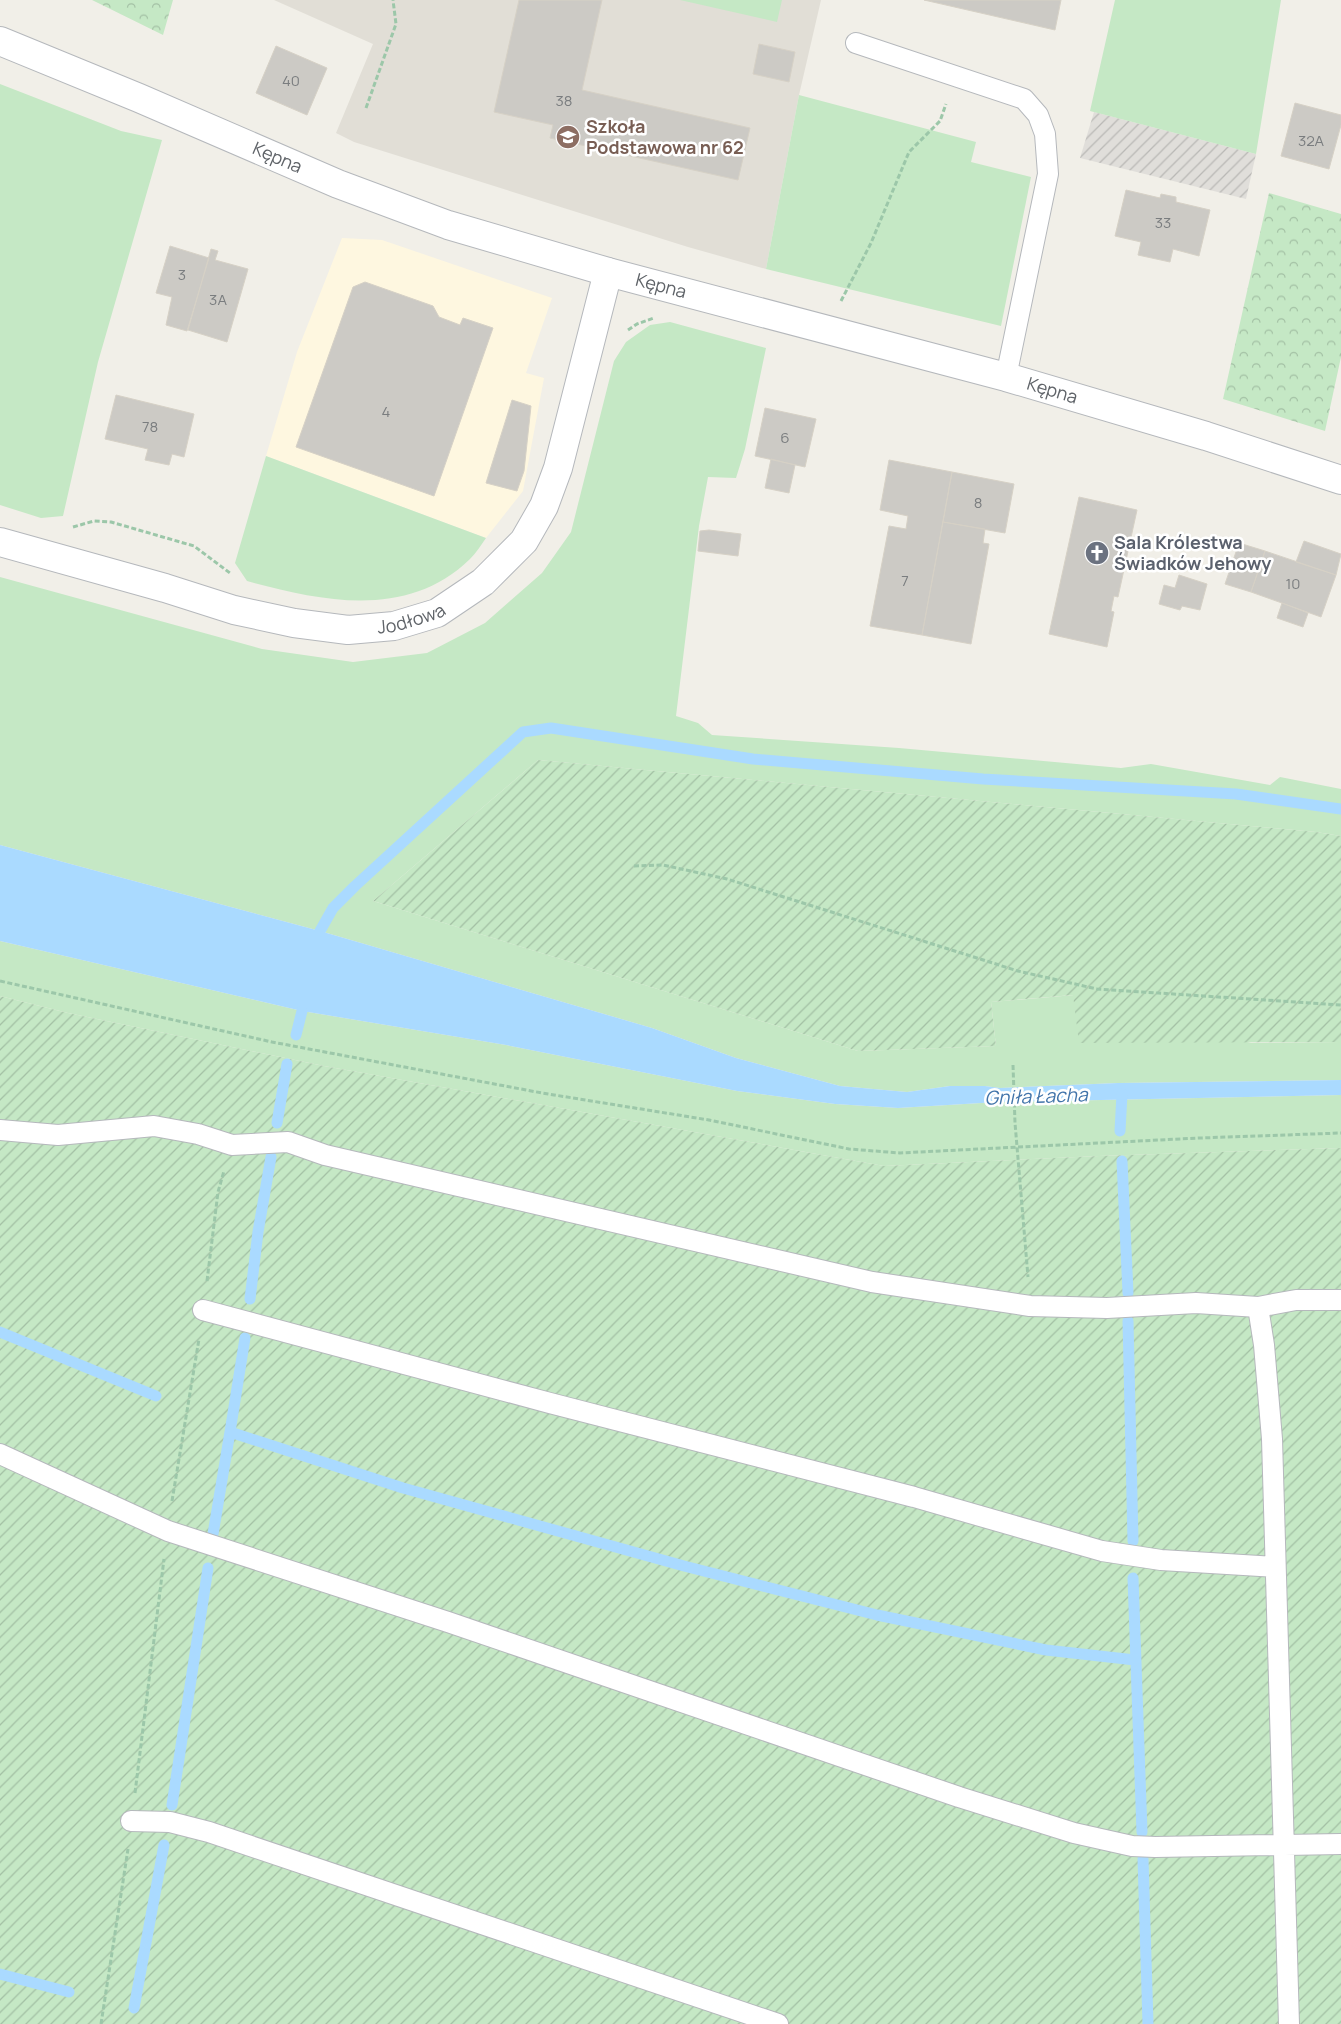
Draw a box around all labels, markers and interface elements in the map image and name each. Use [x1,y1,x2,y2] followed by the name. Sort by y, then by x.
[282,70,300,91] house number: 40
[555,90,573,111] house number: 38
[586,114,744,159] place label: Szkoła Podstawowa nr 62
[555,124,581,150] school or university icon: Szkoła Podstawowa nr 62
[1298,130,1325,151] house number: 32A
[249,136,306,178] street label: Kępna
[1155,212,1171,233] house number: 33
[178,264,186,285] house number: 3
[633,267,689,303] street label: Kępna
[209,289,227,310] house number: 3A
[1024,371,1081,409] street label: Kępna
[382,401,391,422] house number: 4
[142,416,158,437] house number: 78
[780,427,790,448] house number: 6
[974,492,982,513] house number: 8
[1114,530,1271,575] place label: Sala Królestwa Świadków Jehowy
[1084,540,1110,566] church icon: Sala Królestwa Świadków Jehowy
[901,570,909,591] house number: 7
[1286,573,1301,594] house number: 10
[376,598,450,638] street label: Jodłowa
[984,1081,1089,1111] water label: Gniła Łacha

